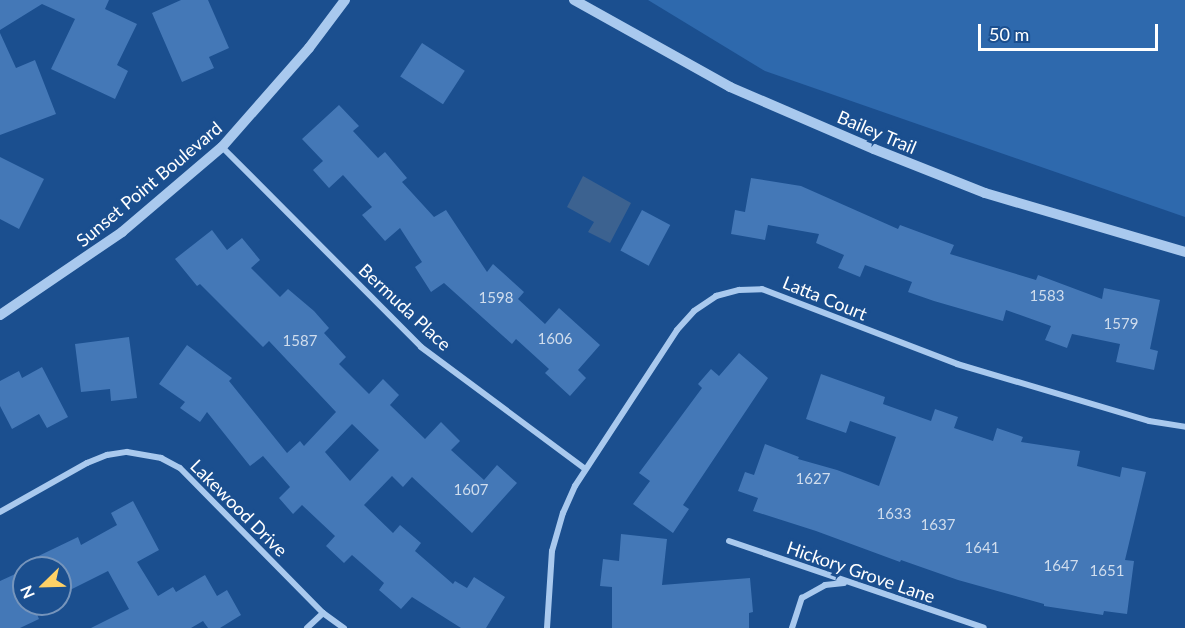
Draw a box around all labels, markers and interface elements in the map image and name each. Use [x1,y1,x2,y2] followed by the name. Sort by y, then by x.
[981,12,1161,50] scale bar
[989,23,1029,45] text: 50 m
[834,106,920,158] street label: Bailey Trail
[72,117,226,251] street label: Sunset Point Boulevard
[355,259,455,355] street label: Bermuda Place
[780,271,870,325] street label: Latta Court
[1030,287,1064,305] house number: 1583
[479,289,513,307] house number: 1598
[1104,315,1138,333] house number: 1579
[538,330,572,348] house number: 1606
[283,332,317,350] house number: 1587
[186,455,292,561] street label: Lakewood Drive
[796,470,830,488] house number: 1627
[454,481,488,499] house number: 1607
[877,505,911,523] house number: 1633
[921,516,955,534] house number: 1637
[784,536,938,608] street label: Hickory Grove Lane
[965,539,999,557] house number: 1641
[12,556,72,616] north arrow
[1044,557,1078,575] house number: 1647
[1090,562,1124,580] house number: 1651
[16,583,38,602] text: N

